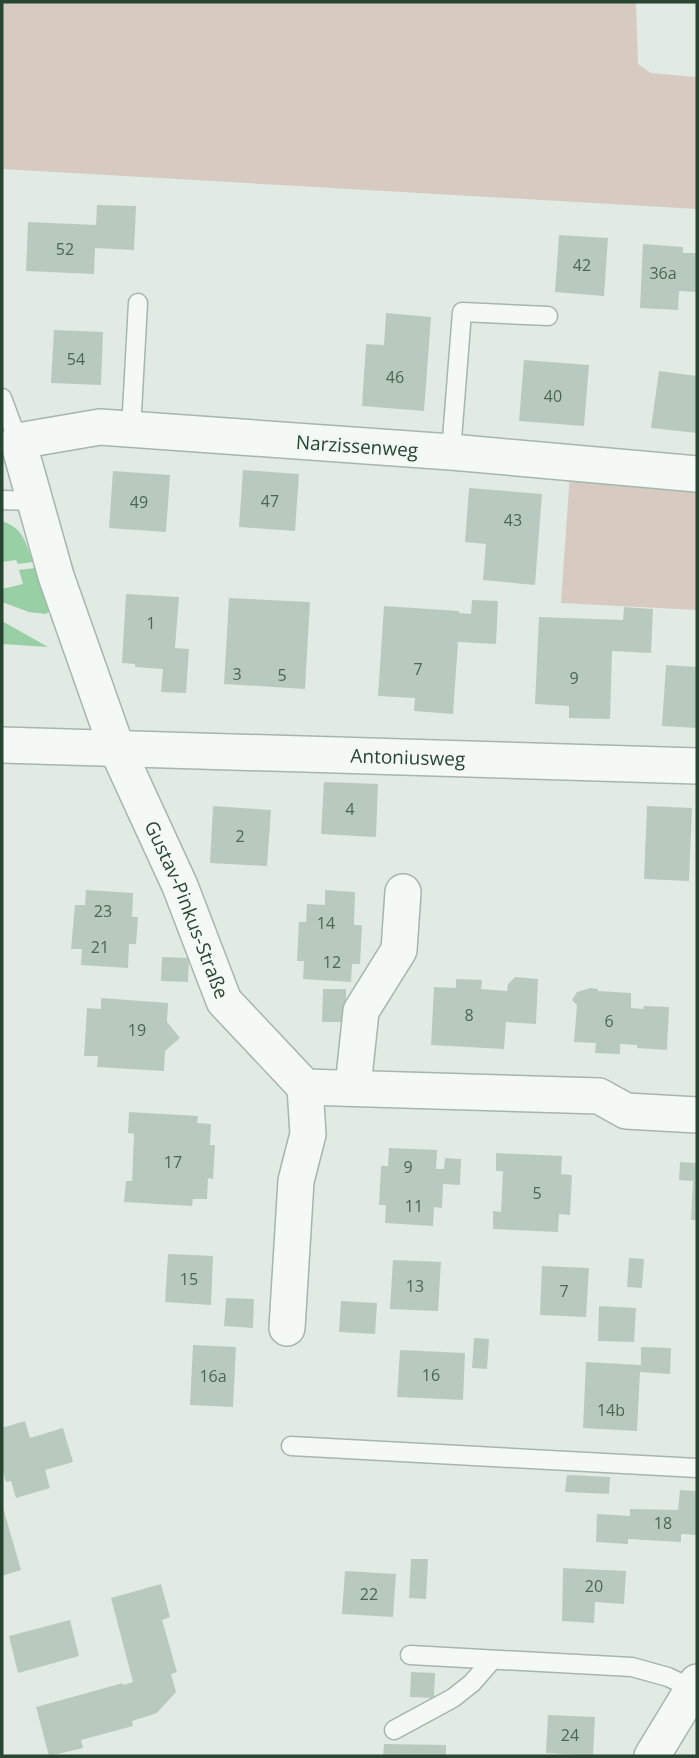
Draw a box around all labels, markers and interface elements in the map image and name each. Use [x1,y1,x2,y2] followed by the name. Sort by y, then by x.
[56,238,74,260] house number: 52
[573,254,591,276] house number: 42
[649,262,677,284] house number: 36a
[67,348,85,370] house number: 54
[386,366,404,388] house number: 46
[544,385,562,407] house number: 40
[295,429,419,463] street label: Narzissenweg
[261,490,279,512] house number: 47
[130,491,148,513] house number: 49
[504,509,522,531] house number: 43
[146,612,156,634] house number: 1
[413,658,423,680] house number: 7
[232,663,242,685] house number: 3
[277,664,287,686] house number: 5
[569,667,579,689] house number: 9
[350,743,466,772] street label: Antoniusweg
[345,798,355,820] house number: 4
[139,816,235,1002] street label: Gustav-Pinkus-Straße
[235,825,245,847] house number: 2
[94,900,112,922] house number: 23
[317,912,335,934] house number: 14
[91,936,109,958] house number: 21
[323,951,341,973] house number: 12
[464,1004,474,1026] house number: 8
[604,1010,614,1032] house number: 6
[128,1019,146,1041] house number: 19
[164,1151,182,1173] house number: 17
[403,1156,413,1178] house number: 9
[532,1182,542,1204] house number: 5
[405,1195,423,1217] house number: 11
[180,1268,198,1290] house number: 15
[406,1275,424,1297] house number: 13
[559,1280,569,1302] house number: 7
[422,1364,440,1386] house number: 16
[199,1365,227,1387] house number: 16a
[597,1399,625,1421] house number: 14b
[654,1512,672,1534] house number: 18
[585,1575,603,1597] house number: 20
[360,1583,378,1605] house number: 22
[561,1724,579,1746] house number: 24

